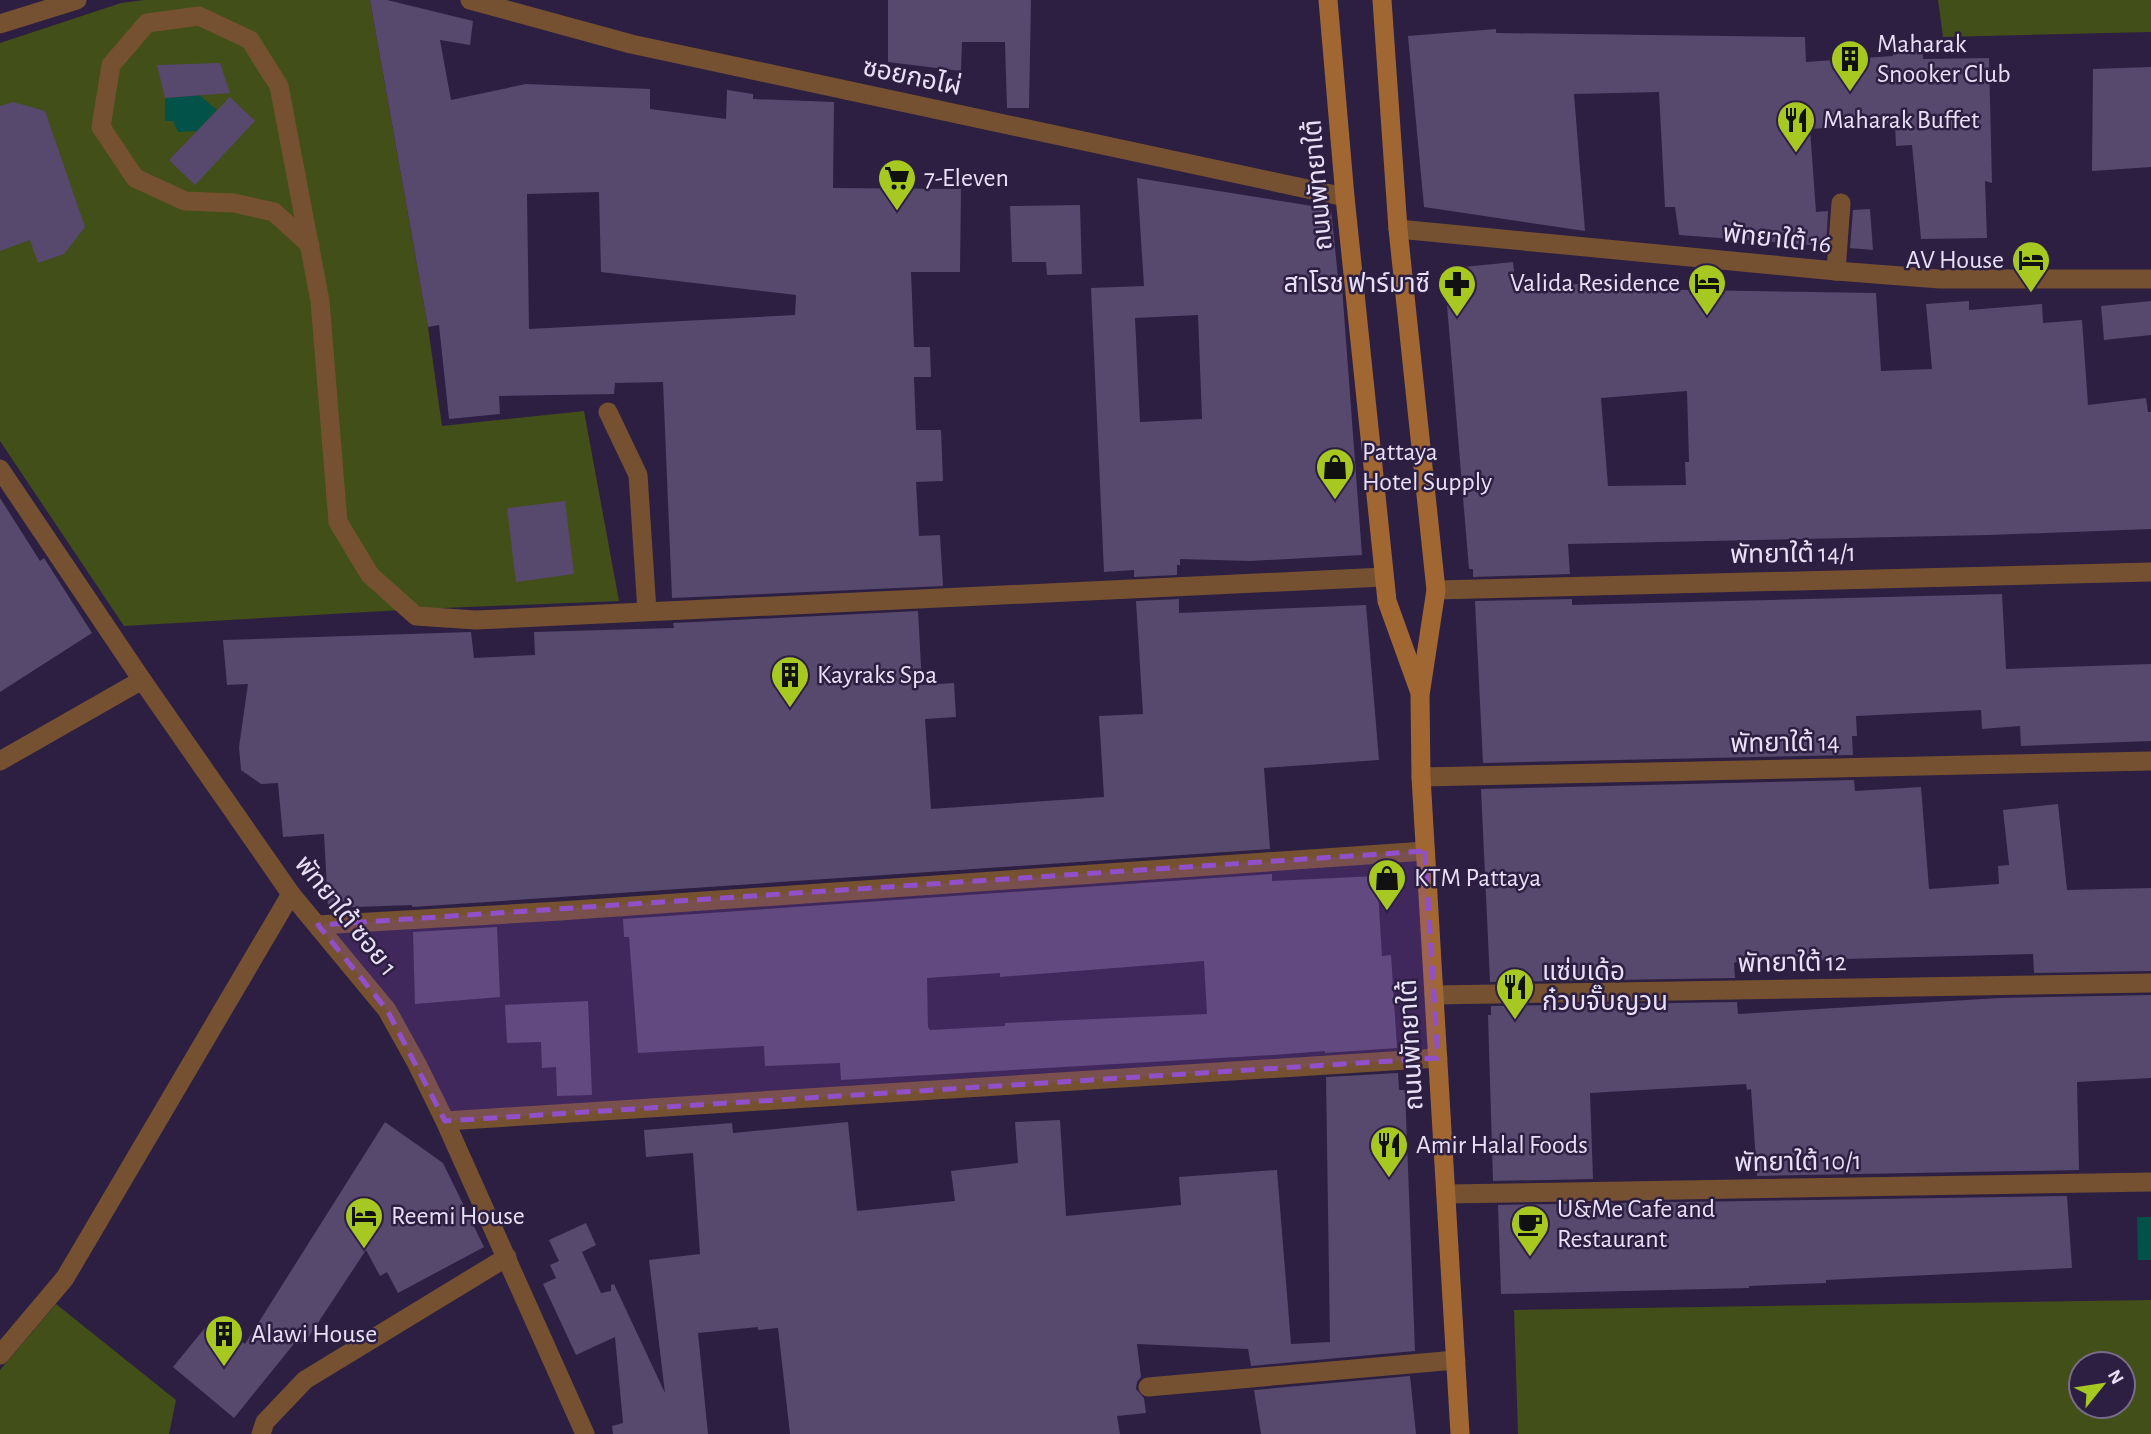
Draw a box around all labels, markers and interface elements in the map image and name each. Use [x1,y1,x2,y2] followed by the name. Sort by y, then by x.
[1877,31,2011,87] place label: Maharak Snooker Club
[1829,38,1871,93] building icon: Maharak Snooker Club
[860,52,964,100] street label: ซอยกอไผ่
[1775,99,1817,154] restaurant icon: Maharak Buffet
[1823,107,1979,133] place label: Maharak Buffet
[1297,118,1337,252] street label: ถนนพัทยาใต้
[876,157,918,212] supermarket icon: 7-Eleven
[924,165,1009,191] place label: 7-Eleven
[1721,218,1833,258] street label: พัทยาใต้ 16
[2010,239,2052,294] hotel icon: AV House
[1906,247,2004,273] place label: AV House
[1686,262,1728,317] hotel icon: Valida Residence
[1436,263,1478,318] pharmacy icon: สาโรช ฟาร์มาซี
[1284,270,1430,297] place label: สาโรช ฟาร์มาซี
[1510,270,1680,296] place label: Valida Residence
[1362,439,1492,495] place label: Pattaya Hotel Supply
[1314,446,1356,501] shop icon: Pattaya Hotel Supply
[1730,538,1856,568] street label: พัทยาใต้ 14/1
[769,654,811,709] building icon: Kayraks Spa
[817,662,937,688] place label: Kayraks Spa
[1730,727,1840,757] street label: พัทยาใต้ 14
[290,850,404,981] street label: พัทยาใต้ ซอย 1
[1366,857,1408,912] shop icon: KTM Pattaya
[1414,865,1541,891] place label: KTM Pattaya
[1737,947,1847,977] street label: พัทยาใต้ 12
[1542,957,1668,1015] place label: แซ่บเด้อ ก๋วบจั๊บญวน
[1494,966,1536,1021] restaurant icon: แซ่บเด้อ ก๋วบจั๊บญวน
[1393,979,1427,1111] street label: ถนนพัทยาใต้
[1368,1124,1410,1179] restaurant icon: Amir Halal Foods
[1416,1132,1588,1158] place label: Amir Halal Foods
[1734,1146,1862,1176] street label: พัทยาใต้ 10/1
[343,1195,385,1250] hotel icon: Reemi House
[1557,1196,1715,1252] place label: U&Me Cafe and Restaurant
[391,1203,525,1229] place label: Reemi House
[1509,1203,1551,1258] cafe icon: U&Me Cafe and Restaurant
[203,1313,245,1368] building icon: Alawi House
[251,1321,377,1347] place label: Alawi House
[2067,1350,2137,1420] north arrow
[2104,1367,2127,1388] text: N

